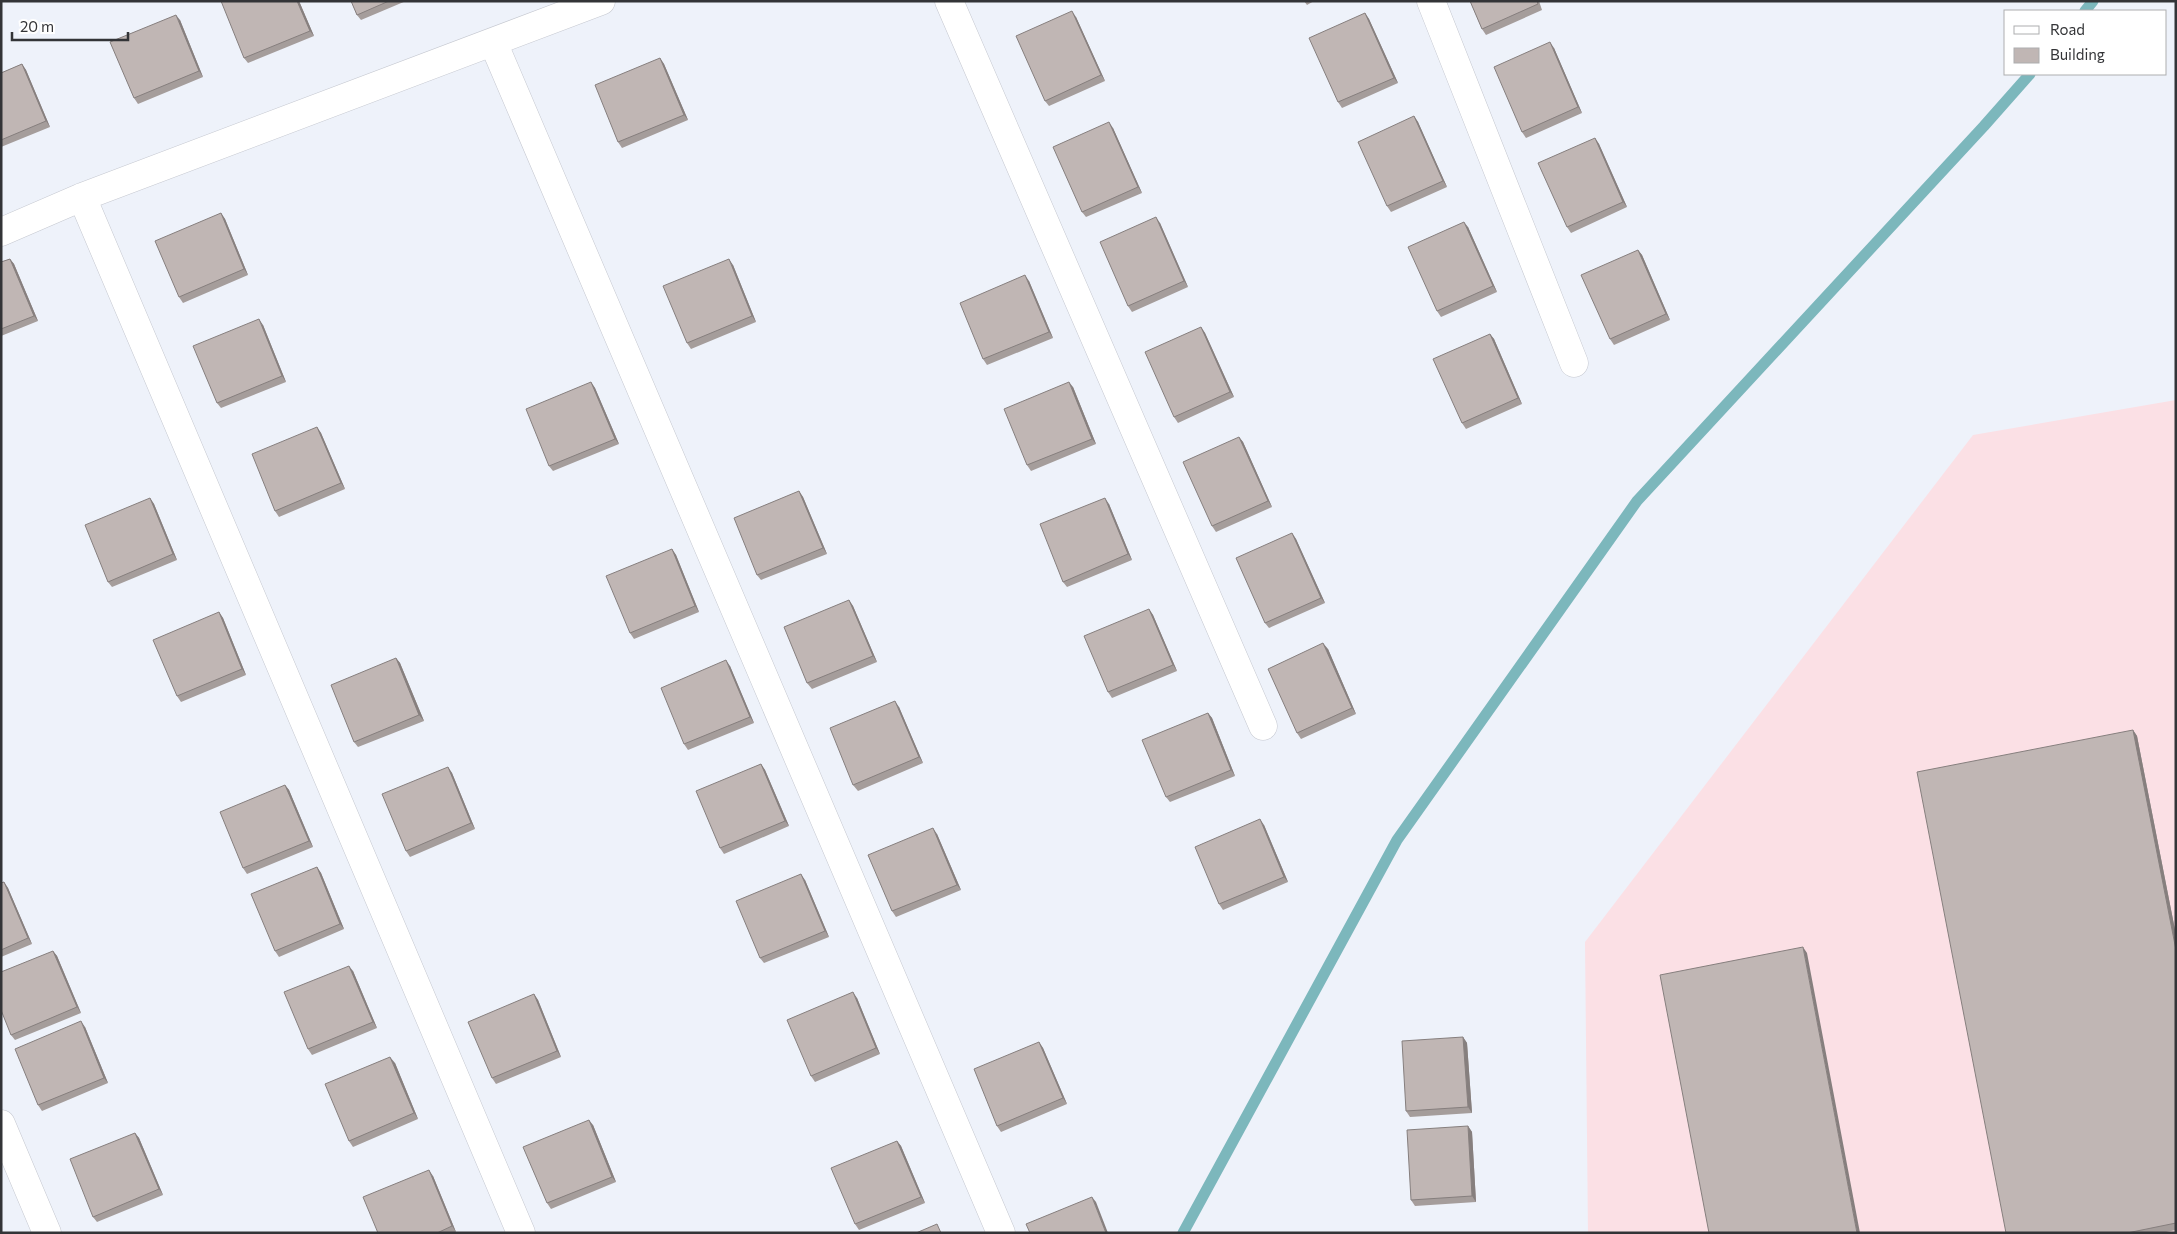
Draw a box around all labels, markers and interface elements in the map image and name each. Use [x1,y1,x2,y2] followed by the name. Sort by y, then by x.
[12,10,129,42] scale bar
[2004,10,2167,75] legend
[20,17,54,35] text: 20 m
[2050,20,2085,38] text: Road
[2050,45,2105,63] text: Building

